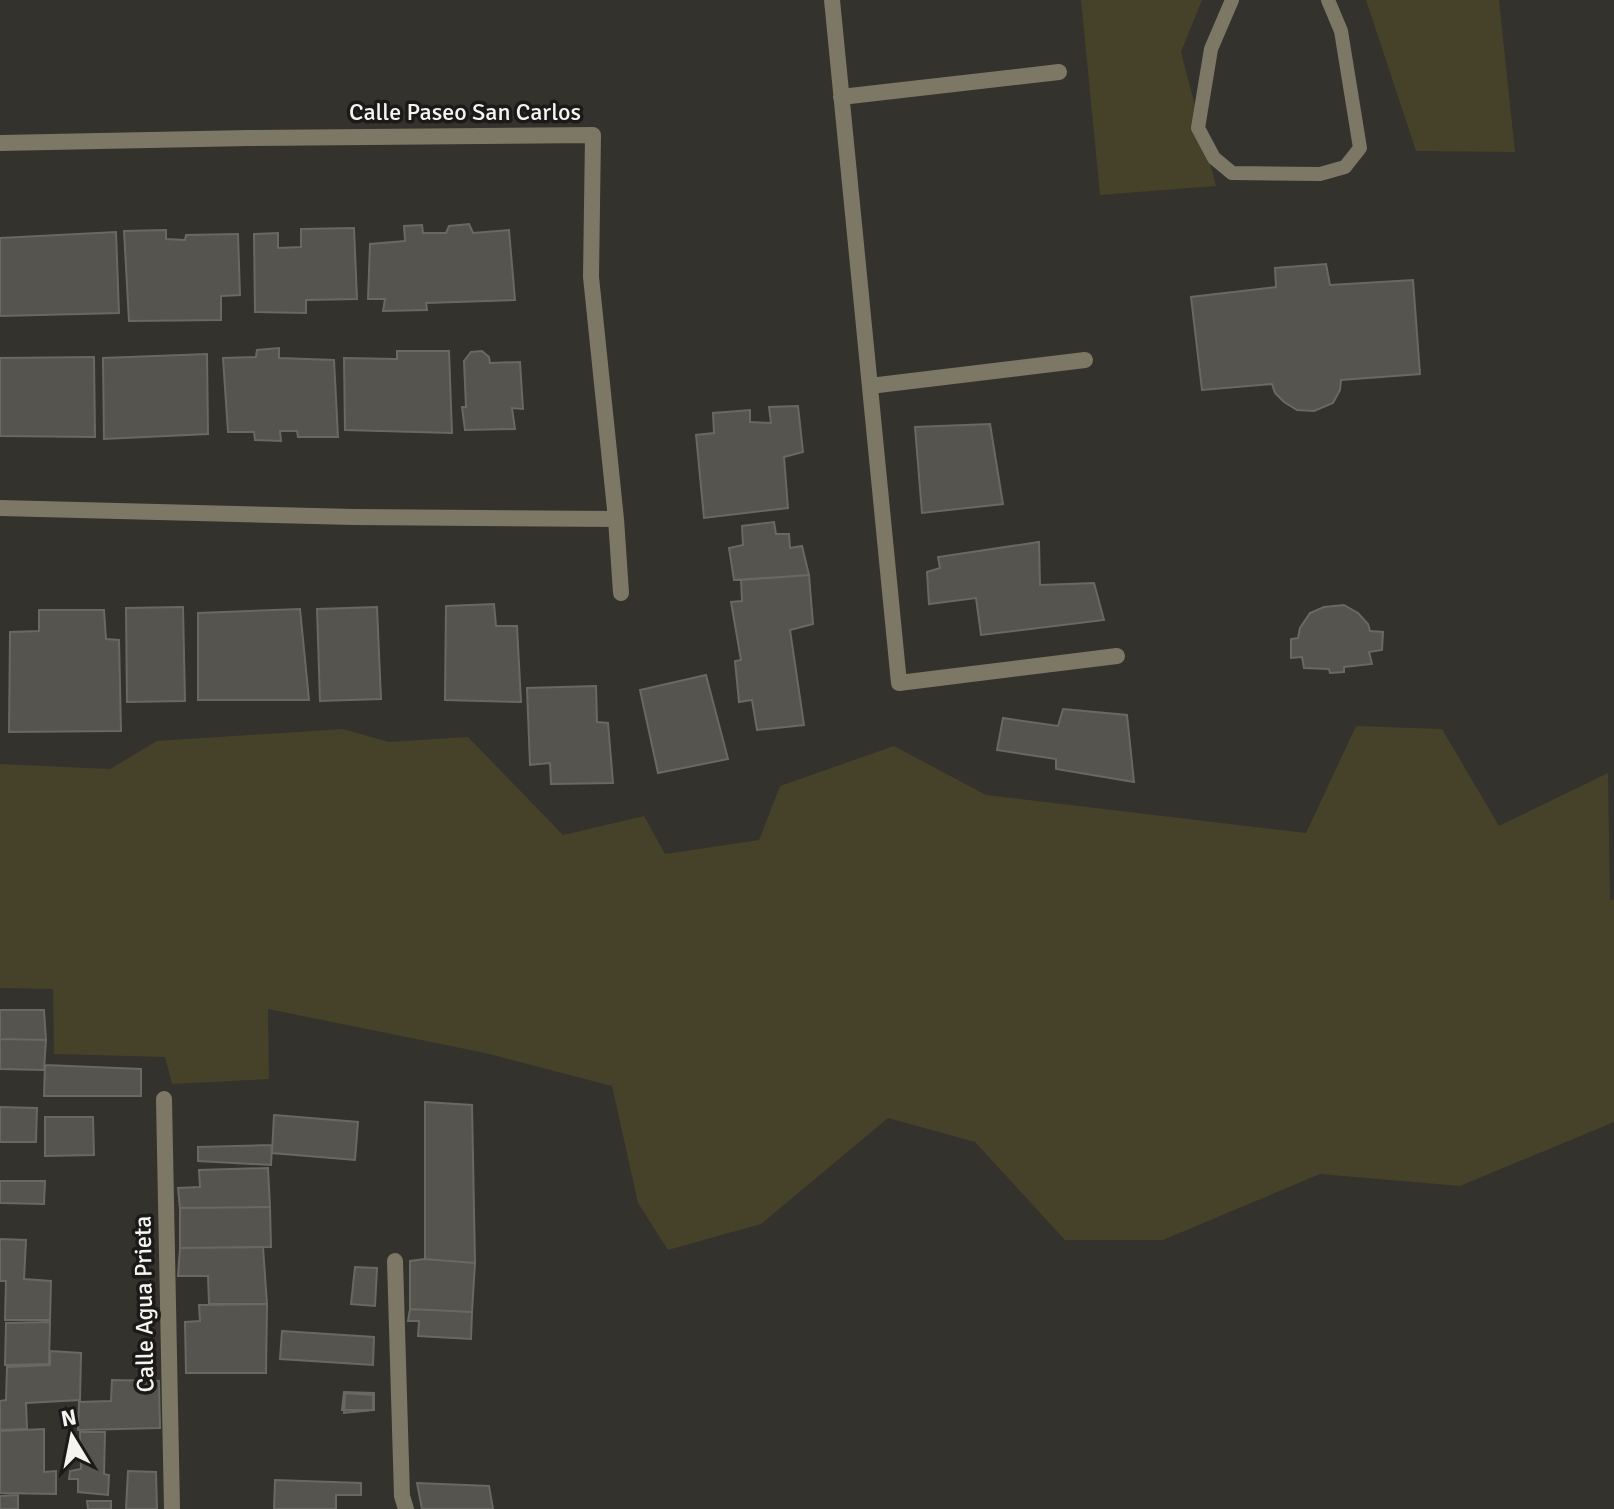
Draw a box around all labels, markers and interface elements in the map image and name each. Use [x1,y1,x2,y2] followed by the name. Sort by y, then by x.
[349,97,581,127] street label: Calle Paseo San Carlos
[127,1215,161,1393] street label: Calle Agua Prieta
[32,1397,112,1477] north arrow
[59,1403,78,1432] text: N

